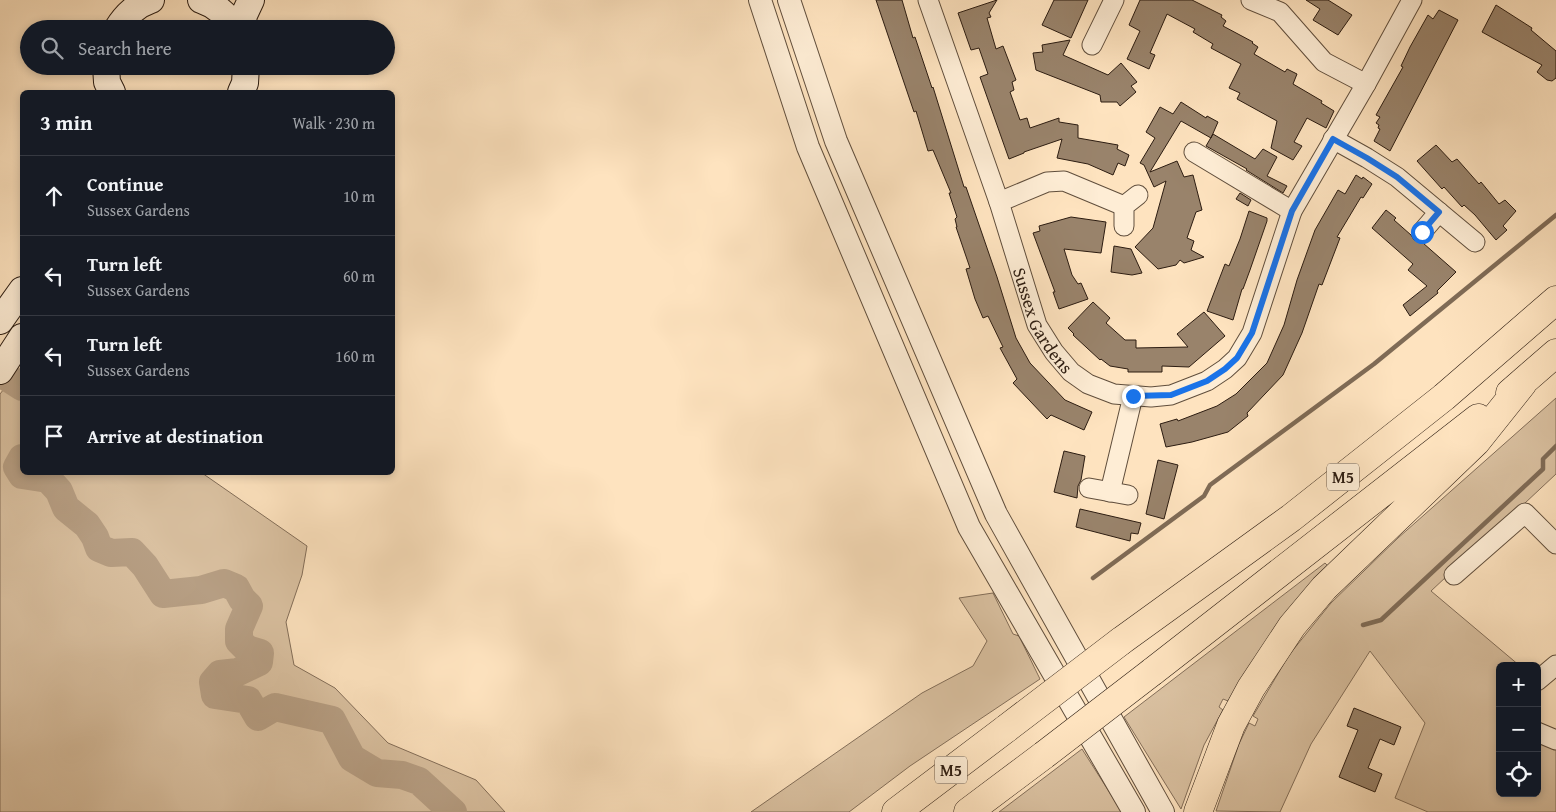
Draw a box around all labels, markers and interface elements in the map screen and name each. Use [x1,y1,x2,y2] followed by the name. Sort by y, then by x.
[20,20,395,75] search box
[38,34,66,62] icon: search
[78,34,172,62] text: Search here
[40,107,92,138] text: 3 min
[292,111,375,135] text: Walk · 230 m
[87,170,164,198] text: Continue
[40,182,68,210] icon: ahead
[343,184,375,208] text: 10 m
[87,198,190,222] text: Sussex Gardens
[1411,221,1434,244] route start
[87,250,162,278] text: Turn left
[40,262,68,290] icon: left
[343,264,375,288] text: 60 m
[1006,264,1080,379] street label: Sussex Gardens
[87,278,190,302] text: Sussex Gardens
[87,330,162,358] text: Turn left
[40,342,68,370] icon: left
[335,344,375,368] text: 160 m
[87,358,190,382] text: Sussex Gardens
[1122,385,1145,408] route end
[40,422,68,450] icon: arrive
[87,422,263,450] text: Arrive at destination
[1327,464,1359,491] road number: M5
[1496,662,1541,797] map controls
[1496,662,1541,707] button: +
[1496,707,1541,752] button: −
[1496,752,1541,797] button: locate
[935,756,967,784] road number: M5

